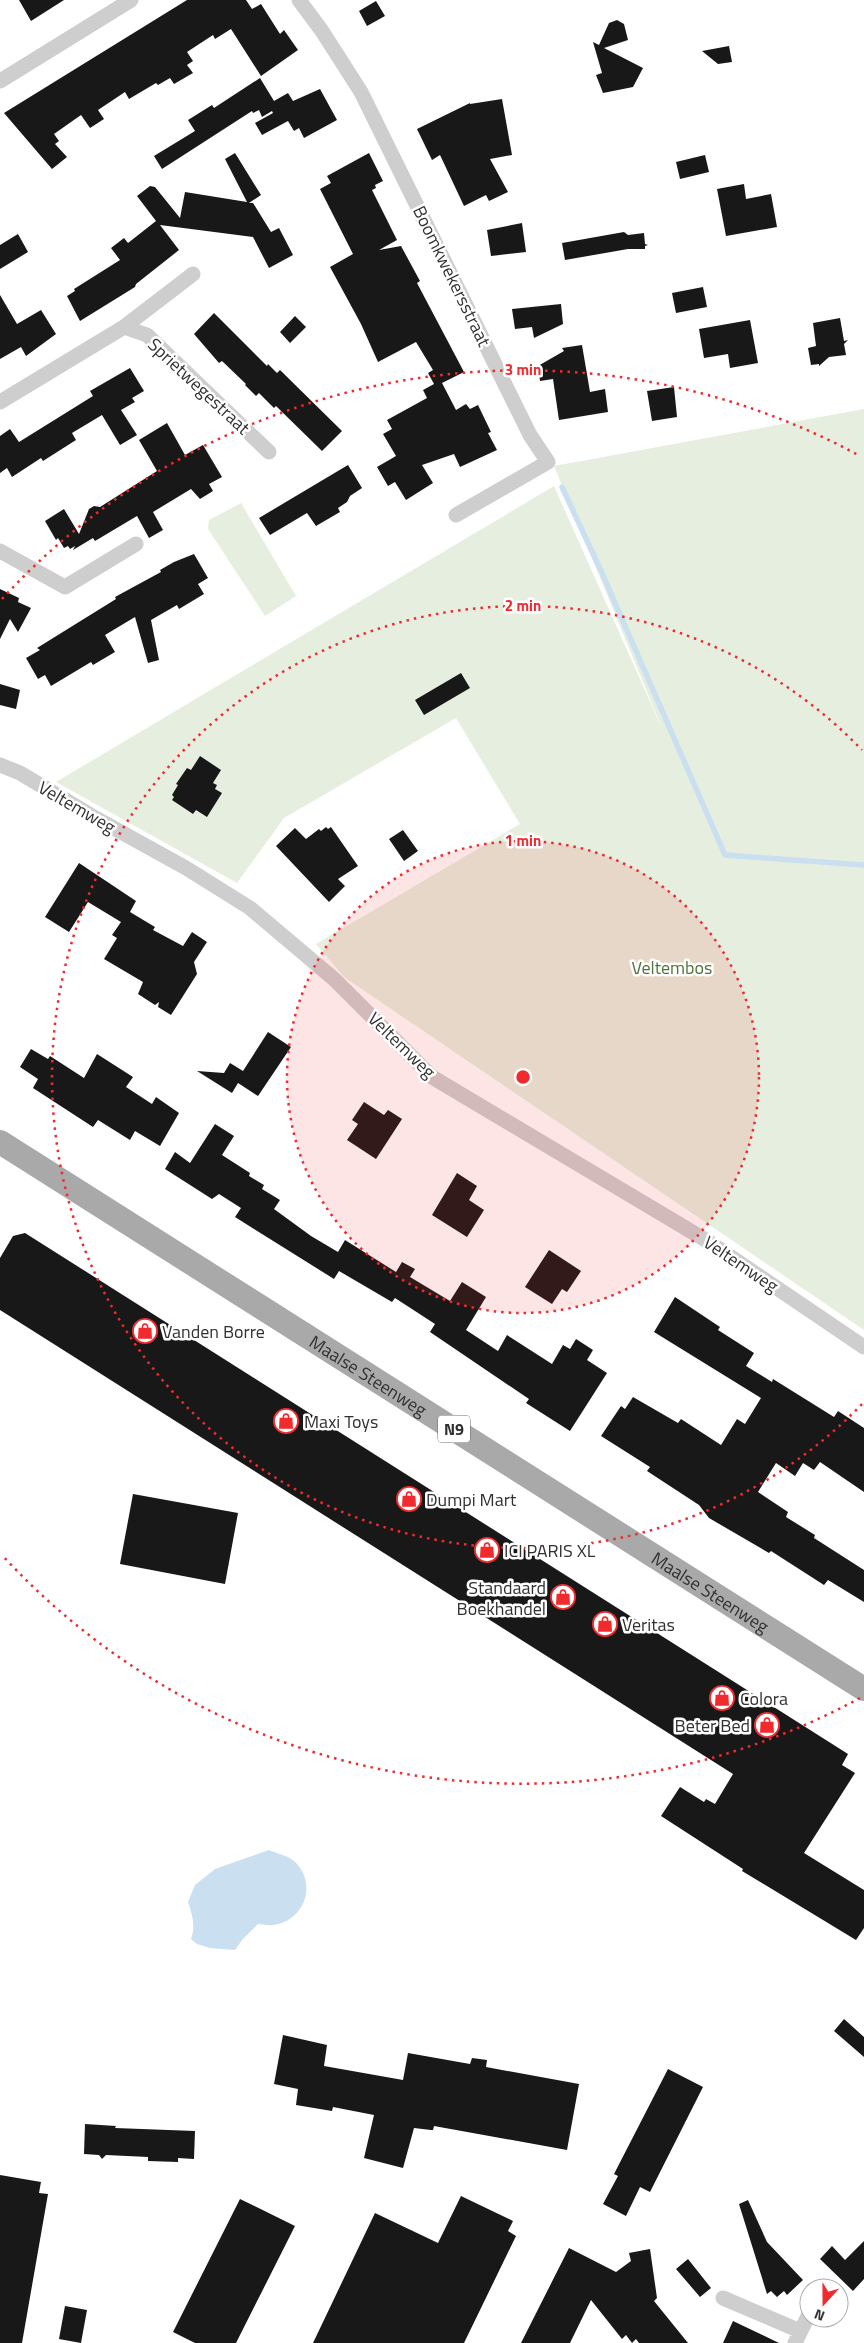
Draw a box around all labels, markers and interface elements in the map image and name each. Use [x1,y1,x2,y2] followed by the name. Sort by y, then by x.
[406,201,498,352] street label: Boomkwekersstraat
[142,331,257,441] street label: Sprietwegestraat
[505,358,541,381] text: 3 min
[505,594,541,617] text: 2 min
[33,774,121,840] street label: Veltemweg
[505,829,541,852] text: 1 min
[632,954,712,981] park label: Veltembos
[362,1006,442,1084] street label: Veltemweg
[514,1068,532,1086] centre of rings
[698,1229,784,1299] street label: Veltemweg
[132,1318,158,1344] shop icon: Vanden Borre
[162,1318,265,1345] place label: Vanden Borre
[304,1328,432,1423] street label: Maalse Steenweg
[273,1408,299,1434] shop icon: Maxi Toys
[304,1408,378,1435] place label: Maxi Toys
[438,1416,470,1442] road number: N9
[396,1486,422,1512] shop icon: Dumpi Mart
[426,1486,517,1513] place label: Dumpi Mart
[474,1537,500,1563] shop icon: ICI PARIS XL
[504,1537,596,1564] place label: ICI PARIS XL
[647,1544,775,1639] street label: Maalse Steenweg
[457,1574,546,1622] place label: Standaard Boekhandel
[550,1584,576,1610] shop icon: Standaard Boekhandel
[592,1611,618,1637] shop icon: Veritas
[622,1611,675,1638] place label: Veritas
[709,1685,735,1711] shop icon: Colora
[740,1685,788,1712] place label: Colora
[675,1712,750,1739] place label: Beter Bed
[754,1712,780,1738] shop icon: Beter Bed
[799,2278,849,2328] north arrow
[811,2304,827,2327] text: N

